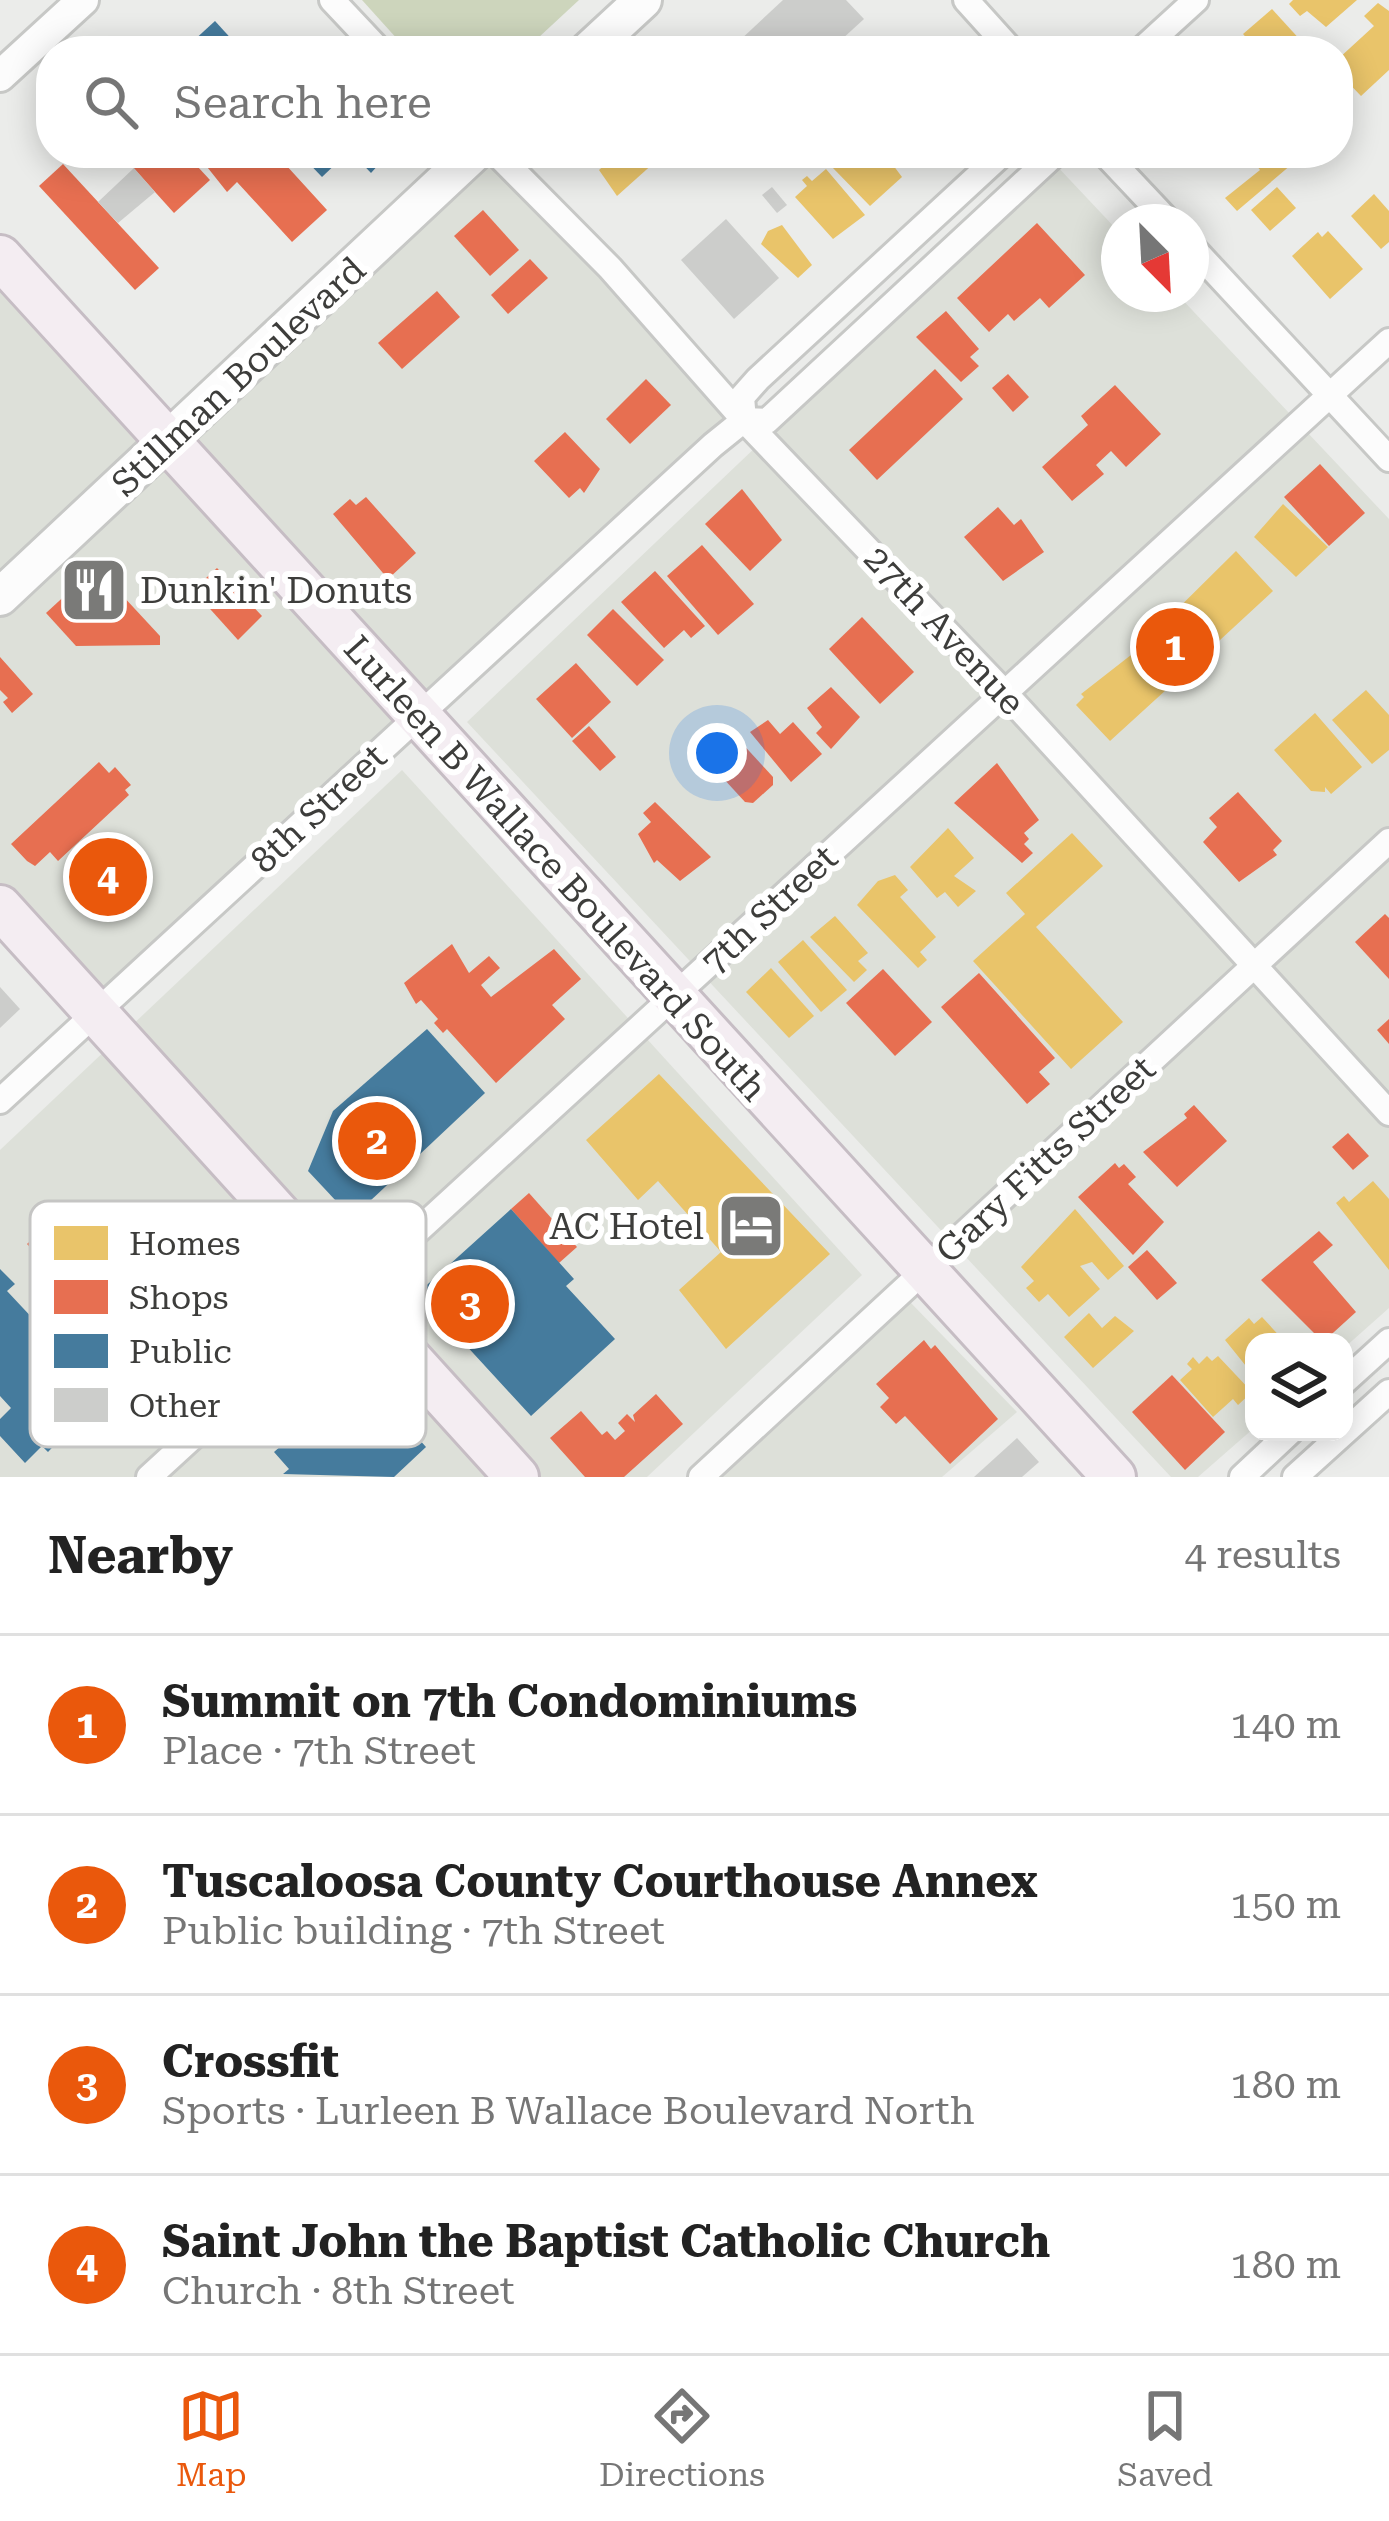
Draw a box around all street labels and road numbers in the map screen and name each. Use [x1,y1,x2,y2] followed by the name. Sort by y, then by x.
[103,249,374,505] street label: Stillman Boulevard
[856,538,1033,724] street label: 27th Avenue
[335,628,775,1110] street label: Lurleen B Wallace Boulevard South
[242,736,395,882] street label: 8th Street
[693,837,846,983] street label: 7th Street
[928,1048,1164,1272] street label: Gary Fitts Street

